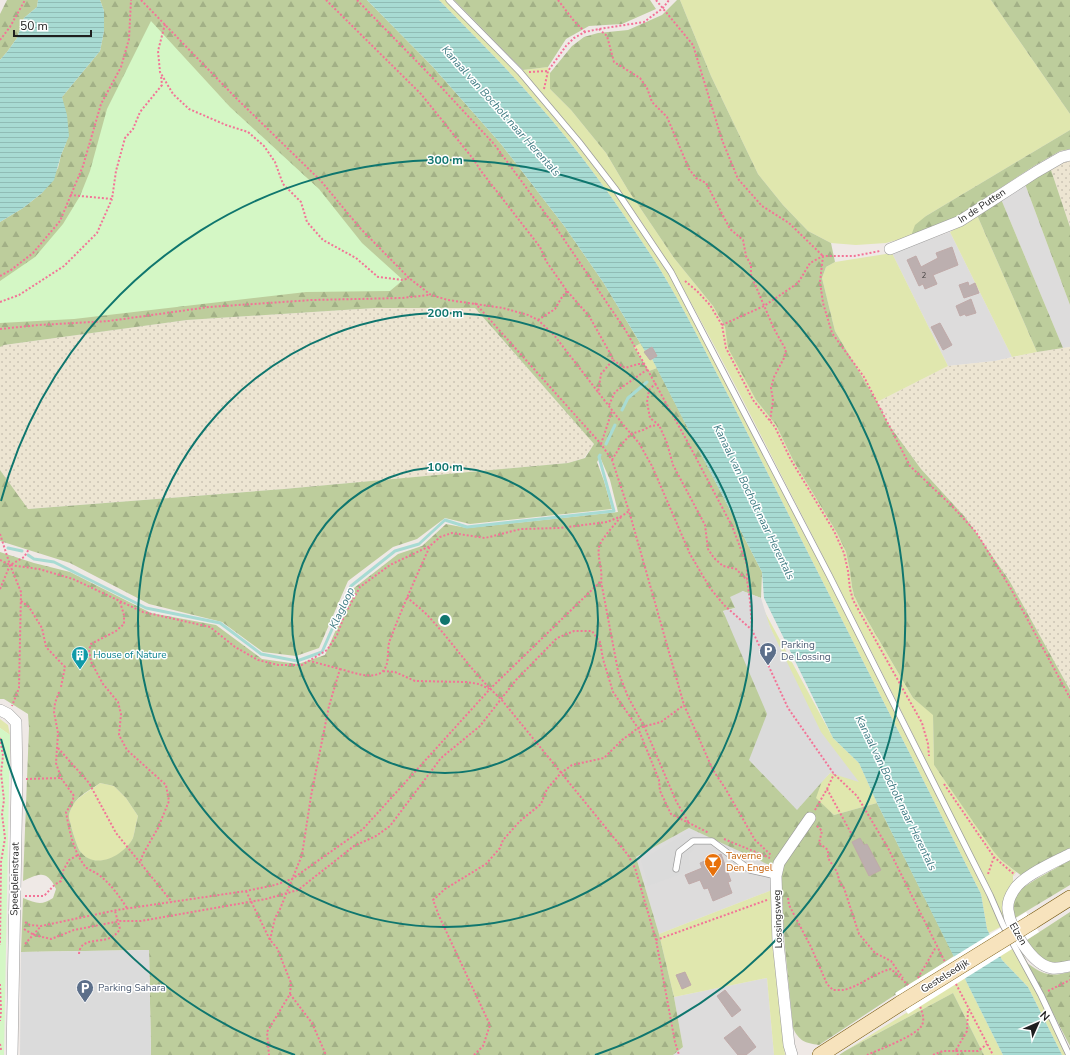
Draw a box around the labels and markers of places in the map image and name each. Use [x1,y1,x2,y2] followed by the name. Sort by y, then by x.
[438,613,452,627] centre of rings
[781,638,831,664] place label: Parking De Lossing
[758,641,778,666] parking icon: Parking De Lossing
[70,645,90,670] building icon: House of Nature
[93,648,167,662] place label: House of Nature
[726,849,773,875] place label: Taverne Den Engel
[703,852,723,877] bar icon: Taverne Den Engel
[75,978,95,1003] parking icon: Parking Sahara
[98,981,166,995] place label: Parking Sahara

